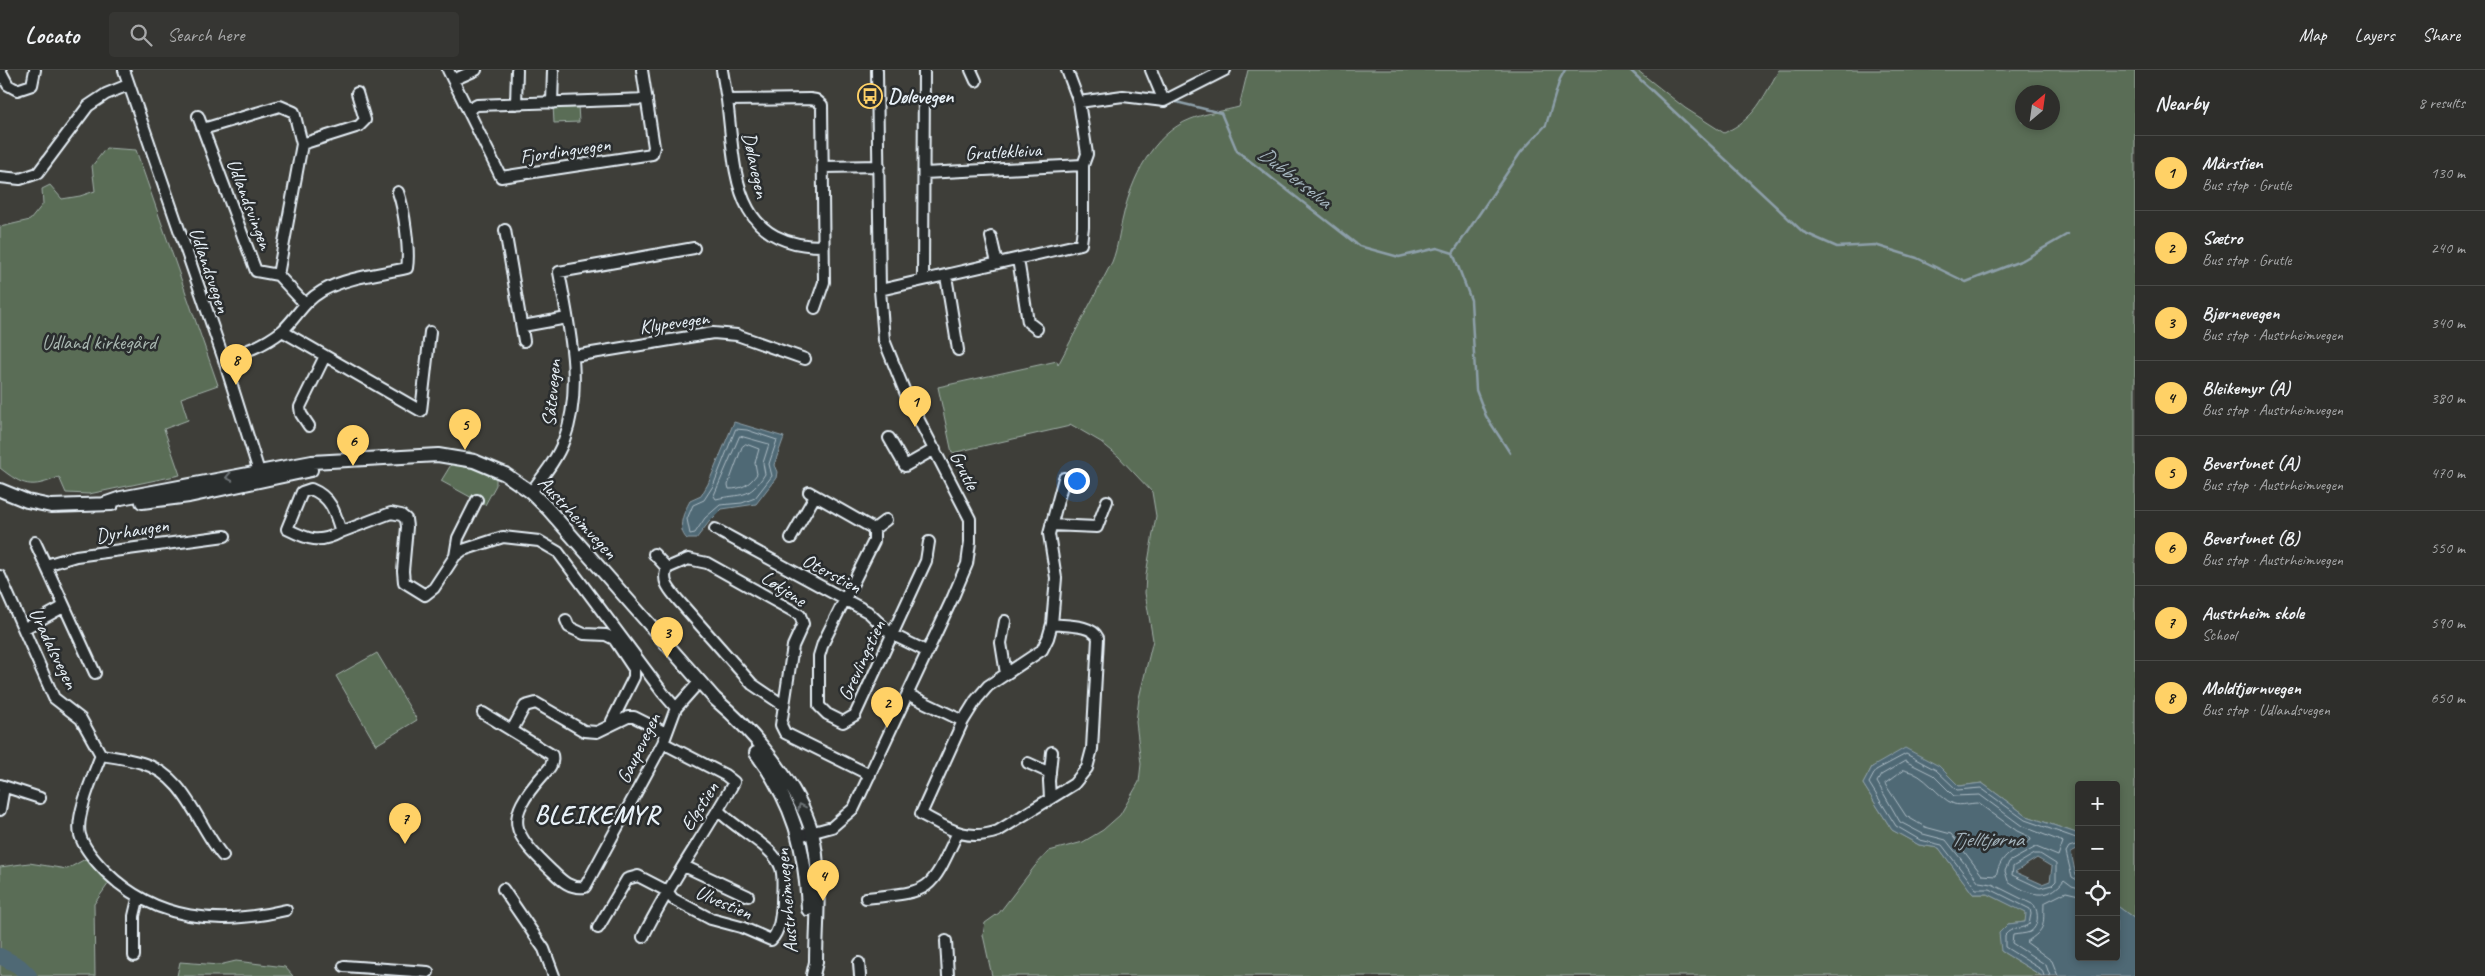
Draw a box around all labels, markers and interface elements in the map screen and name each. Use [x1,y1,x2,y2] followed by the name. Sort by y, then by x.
[109,12,459,57] search box
[25,20,79,50] text: Locato
[127,21,155,49] icon: search
[167,23,245,47] text: Search here
[2299,24,2327,46] text: Map
[2355,24,2394,46] text: Layers
[2422,24,2460,46] text: Share
[857,83,883,109] bus stop icon: Dølevegen
[888,84,954,109] place label: Dølevegen
[2015,85,2060,130] north arrow
[2155,90,2208,116] text: Nearby
[2418,93,2465,113] text: 8 results
[736,130,775,201] street label: Dølavegen
[518,132,613,169] street label: Fjordingvegen
[964,137,1044,166] street label: Grutlekleiva
[1253,140,1338,215] water label: Dubberselva
[2202,151,2263,175] text: Mårstien
[221,155,279,254] street label: Udlandsvingen
[2167,163,2175,183] text: 1
[2431,163,2465,183] text: 130 m
[2202,175,2291,195] text: Bus stop · Grutle
[183,224,236,317] street label: Udlandsvegen
[2202,226,2242,250] text: Sætro
[2167,238,2175,258] text: 2
[2431,238,2465,258] text: 240 m
[2202,250,2291,270] text: Bus stop · Grutle
[2202,301,2279,325] text: Bjørnevegen
[638,305,712,340] street label: Klypevegen
[2167,313,2175,333] text: 3
[2431,313,2465,333] text: 340 m
[2202,325,2343,345] text: Bus stop · Austrheimvegen
[42,330,159,355] park label: Udland kirkegård
[220,344,252,385] pin: 8
[536,357,567,428] street label: Såtevegen
[2202,376,2290,400] text: Bleikemyr (A)
[899,386,931,427] pin: 1
[2167,388,2175,408] text: 4
[2431,388,2465,408] text: 380 m
[2202,400,2343,420] text: Bus stop · Austrheimvegen
[449,409,481,450] pin: 5
[337,425,369,466] pin: 6
[944,446,986,495] street label: Grutle
[2202,451,2299,475] text: Bevertunet (A)
[2168,463,2174,483] text: 5
[2431,463,2465,483] text: 470 m
[1064,468,1090,494] your location
[533,470,623,565] street label: Austrheimvegen
[225,472,233,482] one-way arrow
[2202,475,2343,495] text: Bus stop · Austrheimvegen
[94,512,171,549] street label: Dyrhaugen
[2202,526,2300,550] text: Bevertunet (B)
[2167,538,2175,558] text: 6
[2431,538,2465,558] text: 550 m
[798,548,866,600] street label: Oterstien
[2202,550,2343,570] text: Bus stop · Austrheimvegen
[756,565,812,613] street label: Løkjene
[2202,601,2304,625] text: Austrheim skole
[23,603,84,694] street label: Uradalsvegen
[2167,613,2175,633] text: 7
[2431,613,2465,633] text: 590 m
[832,615,891,704] street label: Grevlingstien
[651,617,683,658] pin: 3
[2202,625,2236,645] text: School
[2202,676,2301,700] text: Moldtjørnvegen
[871,687,903,728] pin: 2
[2167,688,2175,708] text: 8
[2431,688,2465,708] text: 650 m
[2202,700,2330,720] text: Bus stop · Udlandsvegen
[611,708,667,788] street label: Gaupevegen
[675,776,725,836] street label: Elgstien
[2075,781,2120,961] map controls
[2075,781,2120,826] button: +
[534,799,662,831] district label: BLEIKEMYR
[389,803,421,844] pin: 7
[797,803,807,812] one-way arrow
[1950,826,2025,852] water label: Tjelltjørna
[2075,826,2120,871] button: −
[769,846,804,955] street label: Austrheimvegen
[807,860,839,901] pin: 4
[2075,871,2120,916] button: locate
[692,879,757,926] street label: Ulvestien
[2075,916,2120,961] button: layers

